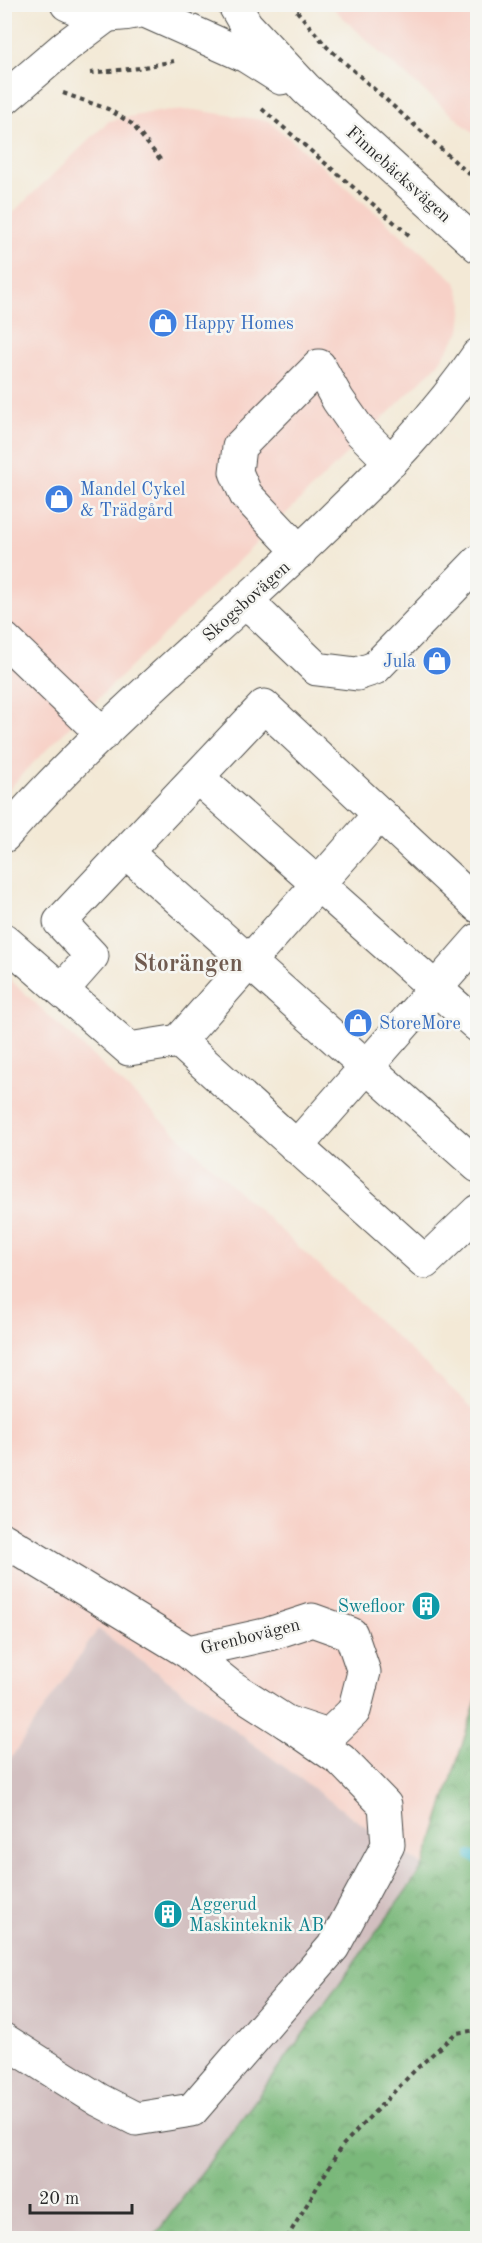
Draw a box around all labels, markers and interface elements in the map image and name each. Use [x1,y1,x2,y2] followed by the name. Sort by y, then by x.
[343,123,454,226] street label: Finnebäcksvägen
[147,307,179,339] shop icon: Happy Homes
[184,315,294,333] place label: Happy Homes
[80,481,186,520] place label: Mandel Cykel & Trädgård
[43,483,75,515] shop icon: Mandel Cykel & Trädgård
[200,558,294,645] street label: Skogsbovägen
[421,645,453,677] shop icon: Jula
[383,653,416,671] place label: Jula
[133,953,243,977] district label: Storängen
[342,1007,374,1039] shop icon: StoreMore
[379,1015,461,1033] place label: StoreMore
[410,1590,442,1622] building icon: Swefloor
[338,1598,406,1616] place label: Swefloor
[199,1616,302,1658] street label: Grenbovägen
[189,1896,324,1935] place label: Aggerud Maskinteknik AB
[152,1898,184,1930] building icon: Aggerud Maskinteknik AB
[30,2177,132,2215] scale bar
[39,2190,79,2208] text: 20 m

